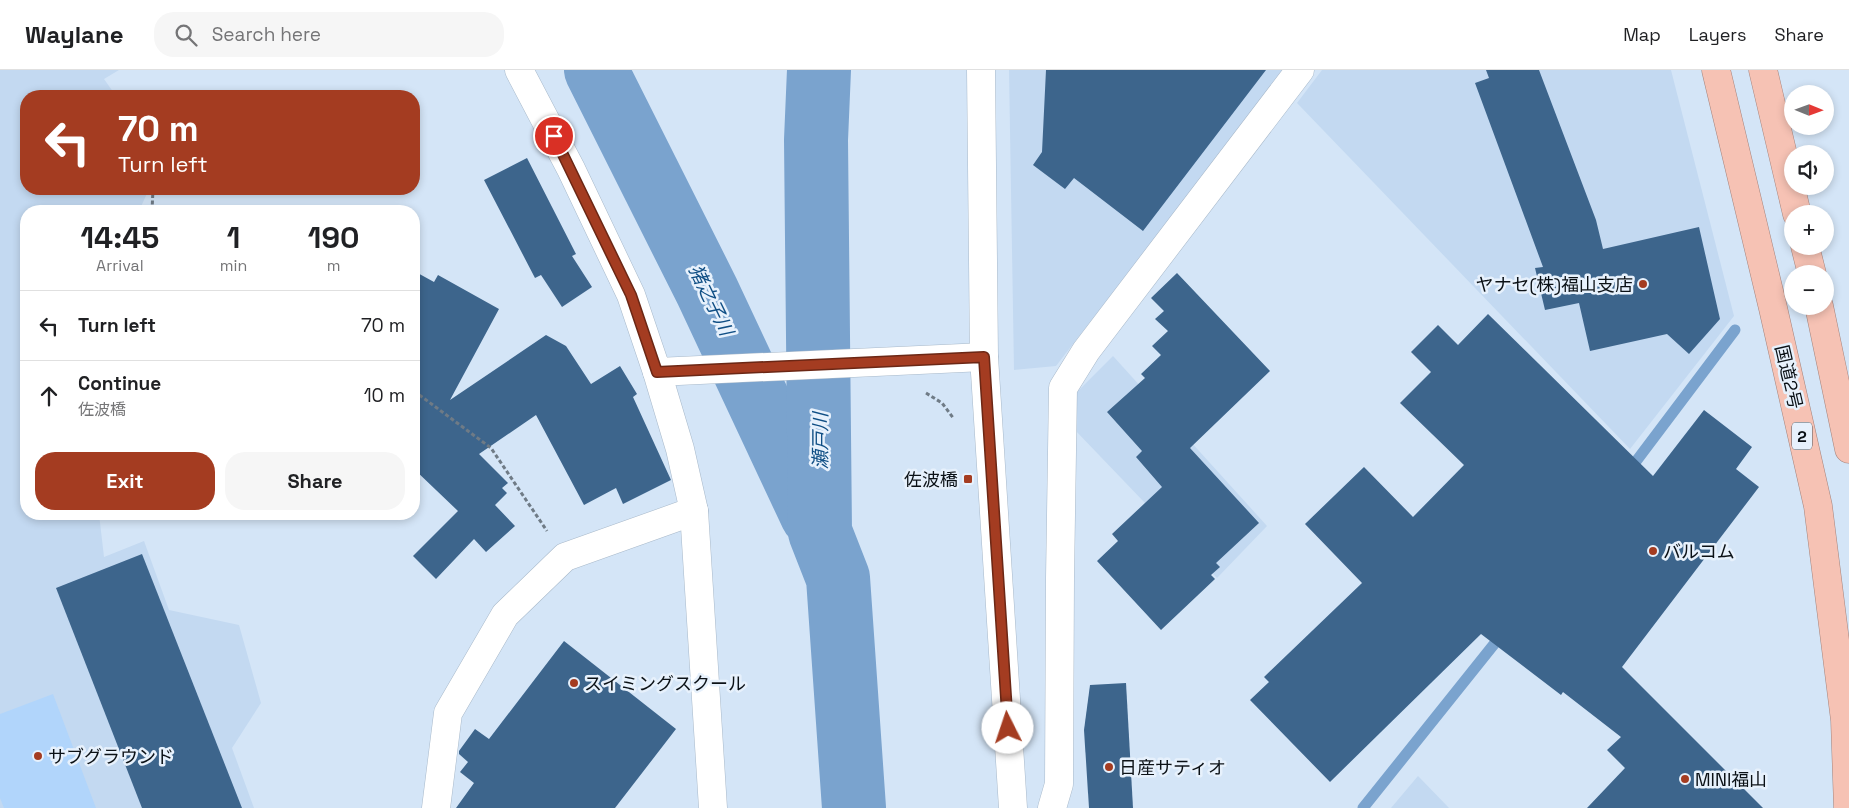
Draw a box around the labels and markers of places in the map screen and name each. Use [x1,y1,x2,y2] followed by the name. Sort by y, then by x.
[533,115,575,157] pin
[1475,273,1633,296] place label: ヤナセ(株)福山支店
[1637,278,1649,290] marker: ヤナセ(株)福山支店
[904,468,958,491] place label: 佐波橋
[962,473,974,485] marker: 佐波橋
[1663,540,1735,563] place label: バルコム
[1647,545,1659,557] marker: バルコム
[584,672,746,695] place label: スイミングスクール
[568,677,580,689] marker: スイミングスクール
[48,745,174,768] place label: サブグラウンド
[32,750,44,762] marker: サブグラウンド
[1119,756,1226,779] place label: 日産サティオ
[1103,761,1115,773] marker: 日産サティオ
[1695,768,1767,791] place label: MINI福山
[1679,773,1691,785] marker: MINI福山

